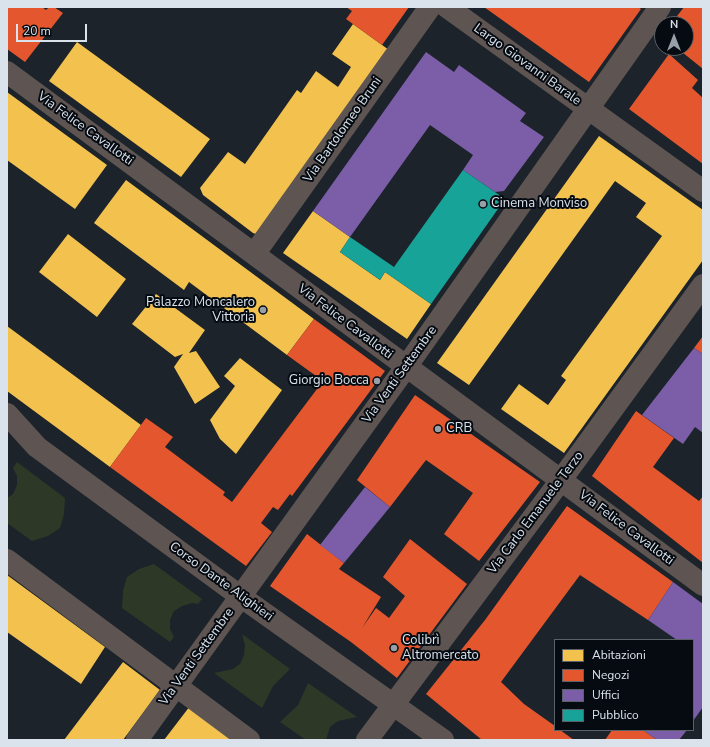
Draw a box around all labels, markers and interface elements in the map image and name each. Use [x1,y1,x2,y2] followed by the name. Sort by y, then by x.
[18,16,89,42] scale bar
[654,16,694,56] north arrow
[670,17,678,32] text: N
[470,21,584,109] street label: Largo Giovanni Barale
[23,23,51,39] text: 20 m
[301,74,385,186] street label: Via Bartolomeo Bruni
[34,89,136,169] street label: Via Felice Cavallotti
[491,196,587,212] place label: Cinema Monviso
[478,199,488,209] marker: Cinema Monviso
[295,281,395,363] street label: Via Felice Cavallotti
[146,295,255,326] place label: Palazzo Moncalero Vittoria
[258,305,268,315] marker: Palazzo Moncalero Vittoria
[359,323,441,427] street label: Via Venti Settembre
[289,373,369,389] place label: Giorgio Bocca
[372,376,382,386] marker: Giorgio Bocca
[446,421,472,437] place label: CRB
[433,424,443,434] marker: CRB
[485,449,587,577] street label: Via Carlo Emanuele Terzo
[576,487,676,569] street label: Via Felice Cavallotti
[166,539,276,625] street label: Corso Dante Alighieri
[156,605,238,709] street label: Via Venti Settembre
[402,633,479,664] place label: Colibrì Altromercato
[554,639,694,731] legend
[389,643,399,653] marker: Colibrì Altromercato
[592,647,646,663] text: Abitazioni
[592,667,629,683] text: Negozi
[592,687,620,703] text: Uffici
[592,707,639,723] text: Pubblico

